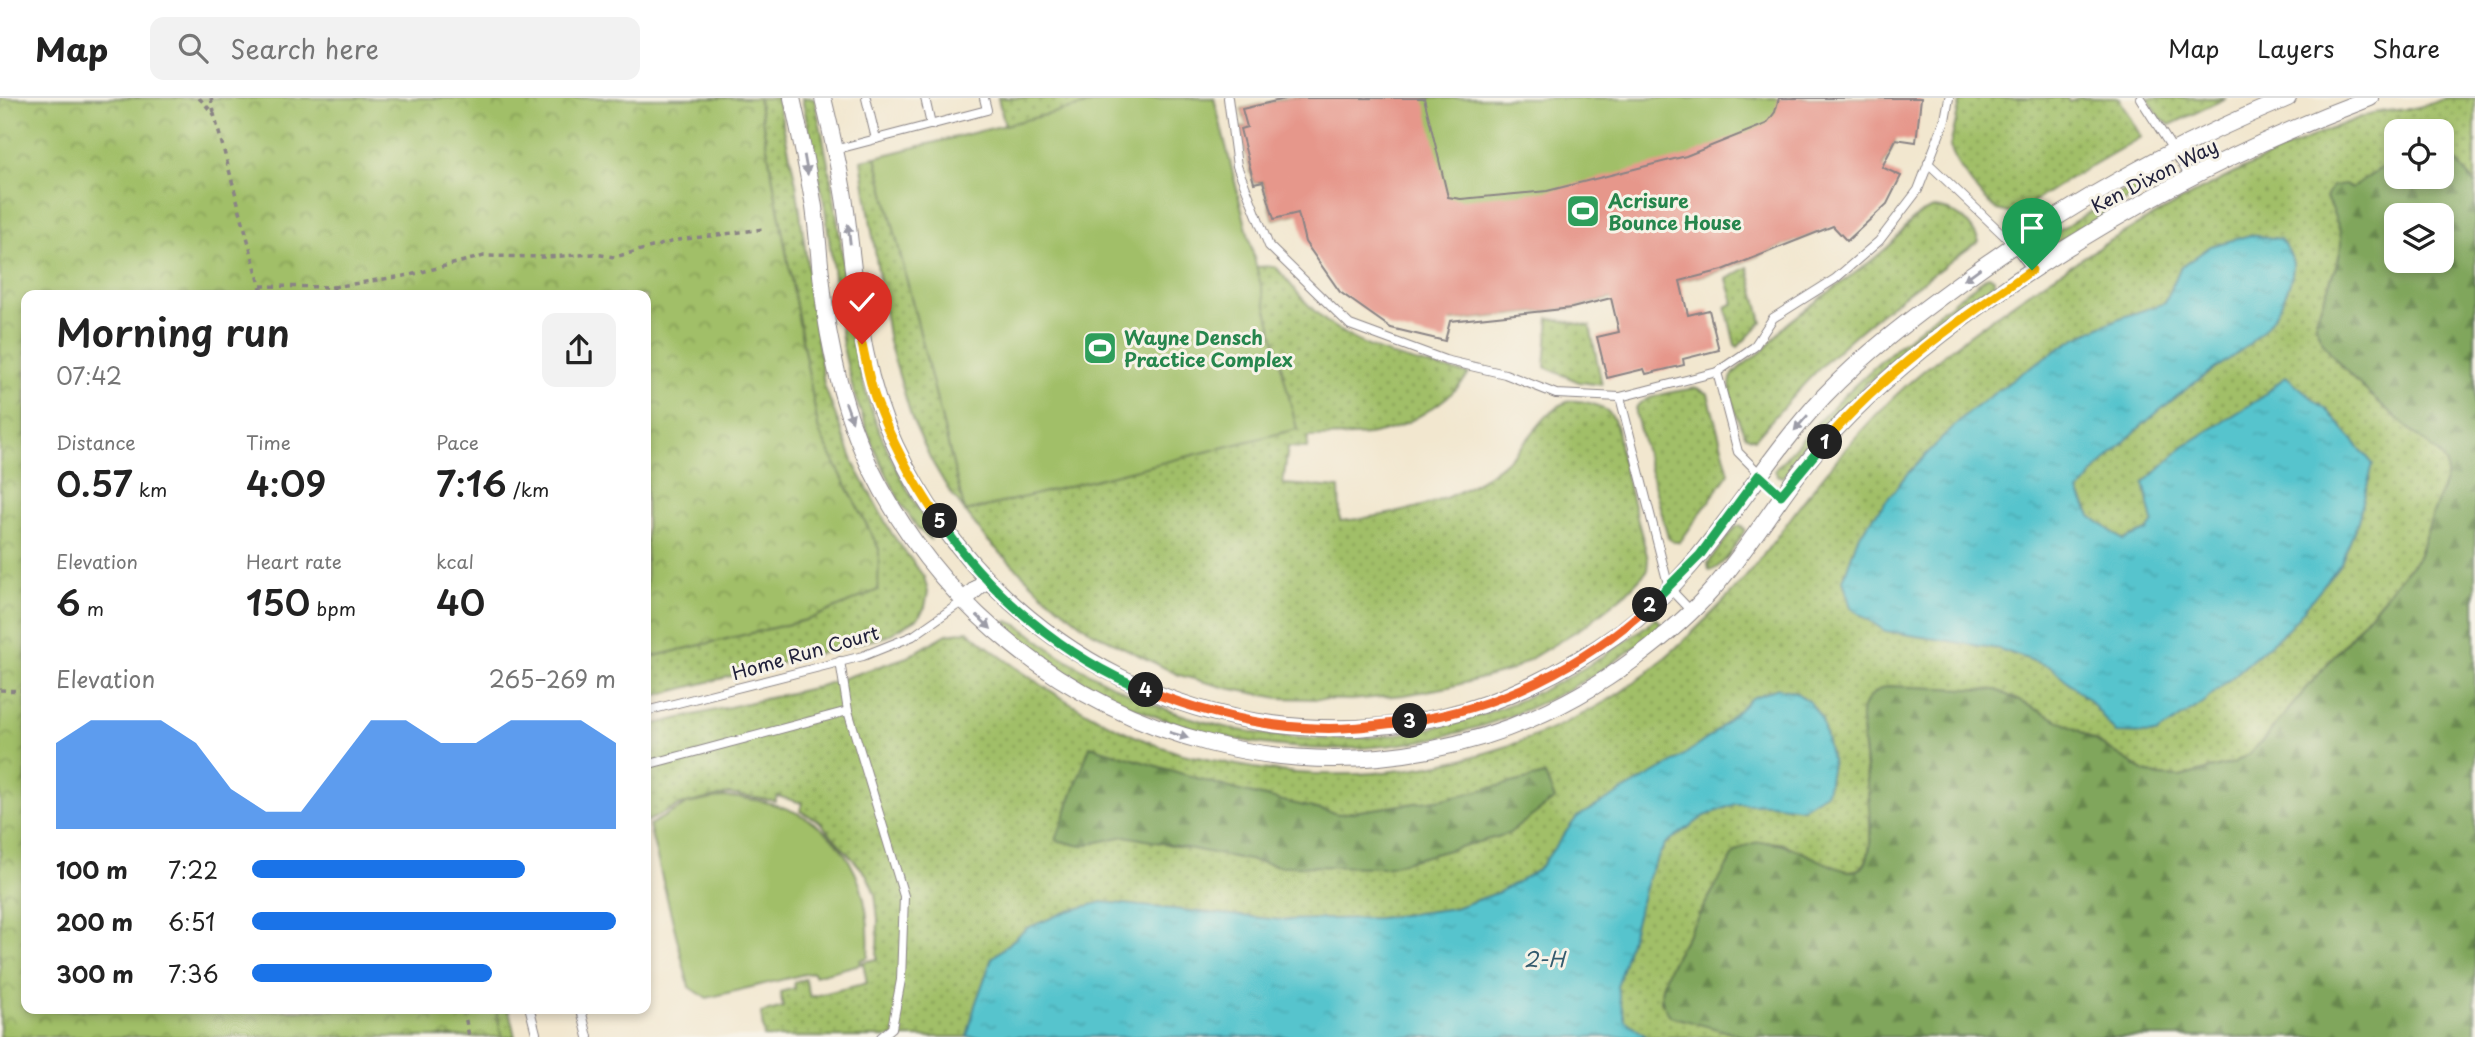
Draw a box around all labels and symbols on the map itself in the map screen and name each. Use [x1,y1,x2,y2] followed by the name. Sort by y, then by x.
[2086,131,2222,219] street label: Ken Dixon Way
[801,154,812,176] one-way arrow
[1607,186,1742,236] place label: Acrisure Bounce House
[1564,192,1602,230] sports icon: Acrisure Bounce House
[2002,198,2062,270] pin
[843,222,854,244] one-way arrow
[1963,267,1981,281] one-way arrow
[832,272,892,344] pin
[1124,323,1293,373] place label: Wayne Densch Practice Complex
[1081,329,1119,367] sports icon: Wayne Densch Practice Complex
[844,402,855,423] one-way arrow
[1793,414,1809,432] one-way arrow
[1808,424,1842,460] pin: 1
[922,504,958,538] pin: 5
[1632,588,1668,622] pin: 2
[976,613,993,630] one-way arrow
[728,618,882,686] street label: Home Run Court
[1128,672,1164,708] pin: 4
[1392,704,1428,738] pin: 3
[1169,731,1190,741] one-way arrow
[1523,942,1567,974] water label: 2-H

